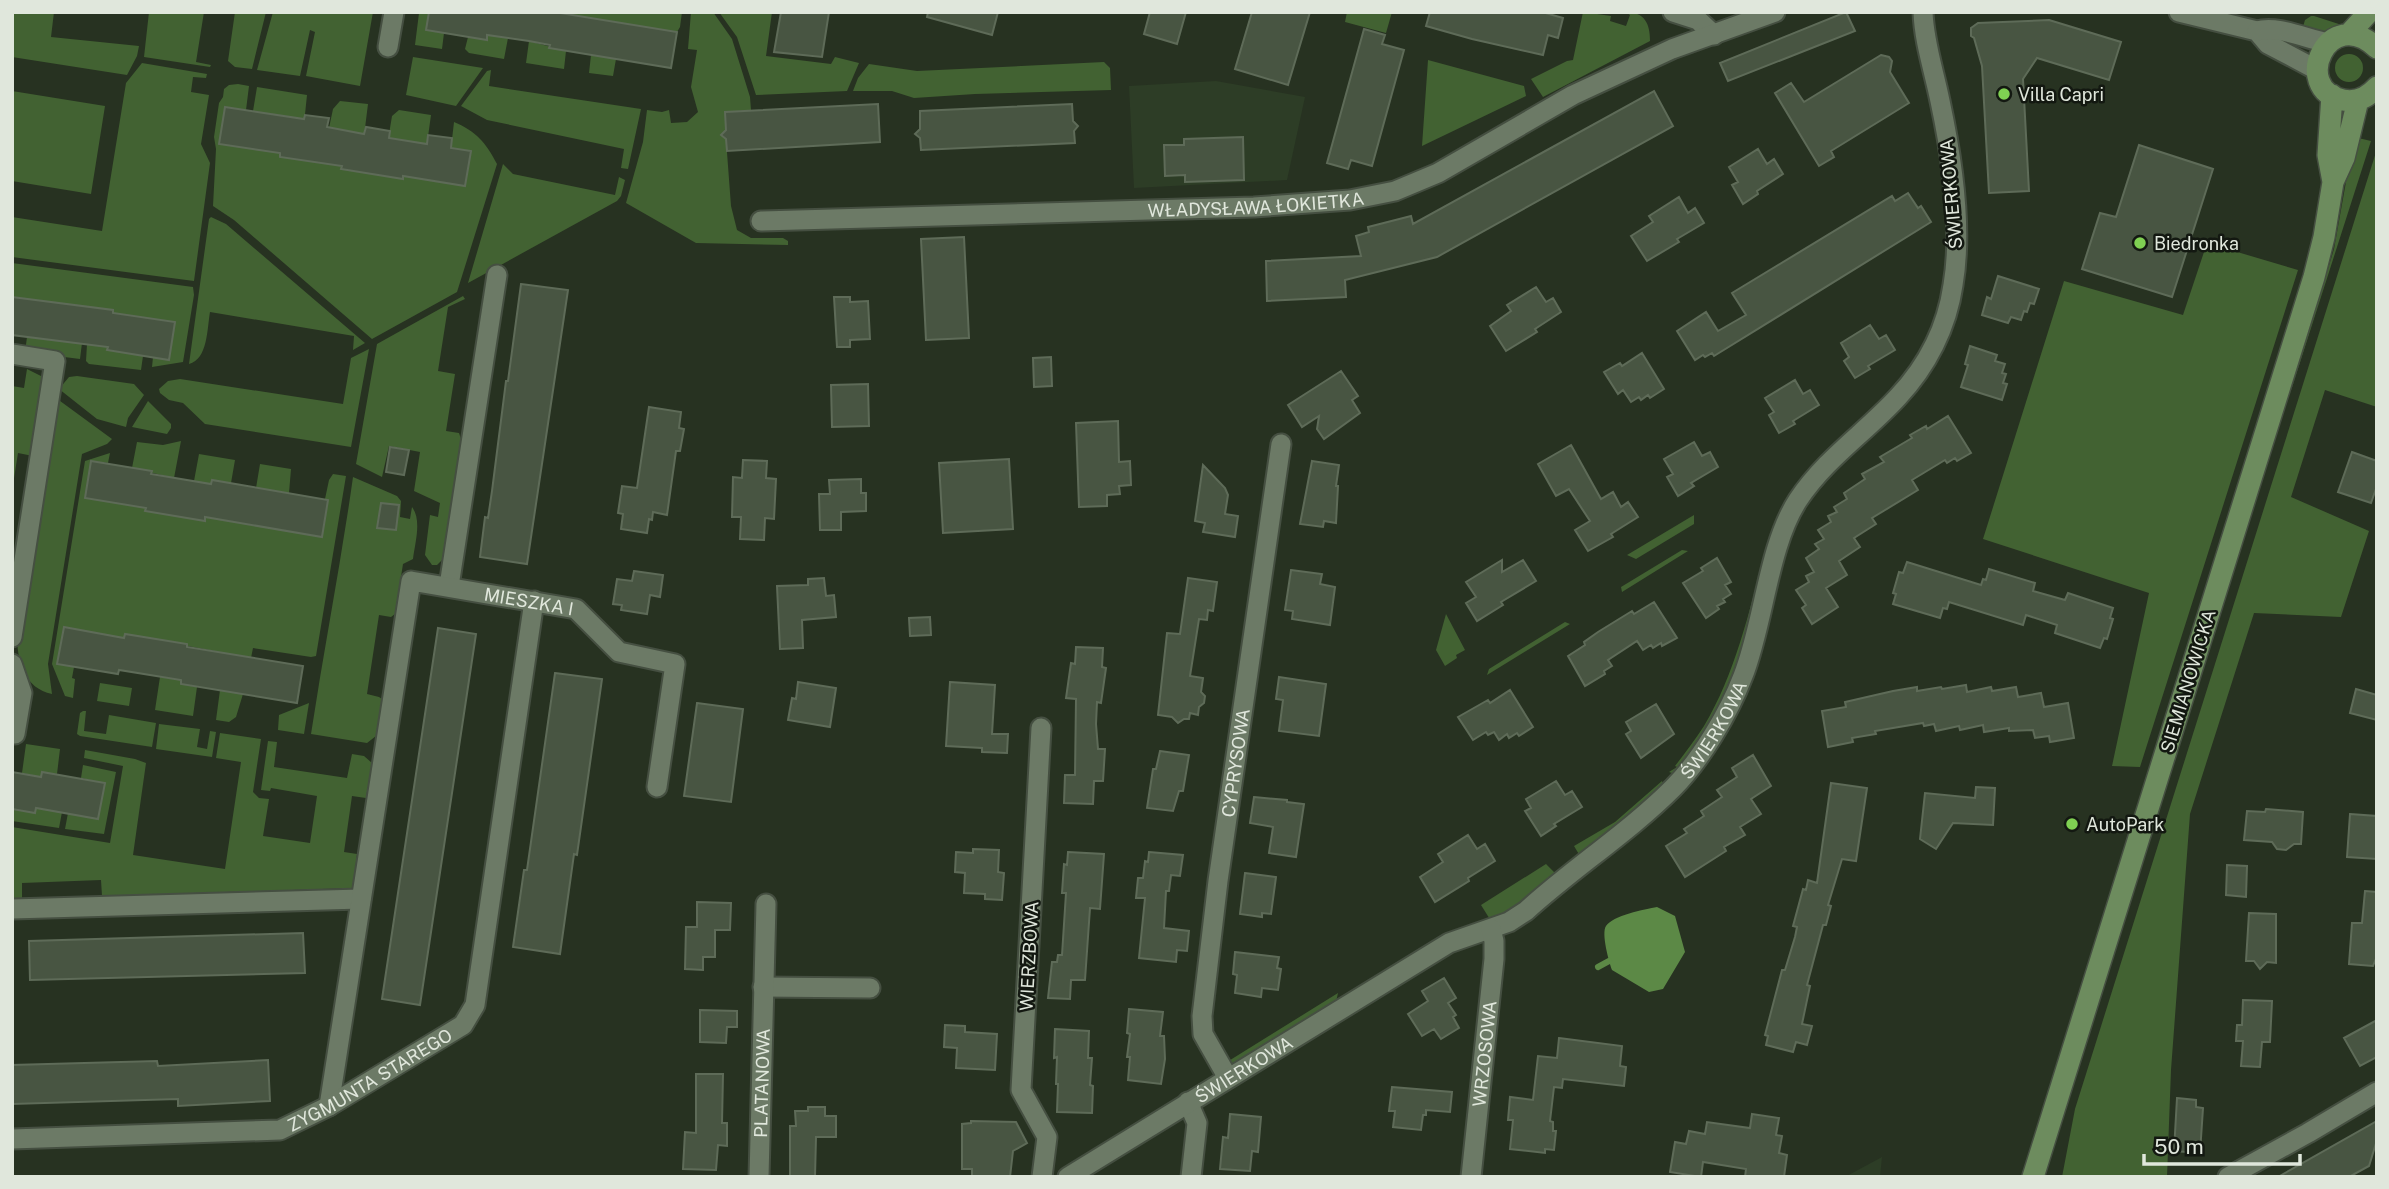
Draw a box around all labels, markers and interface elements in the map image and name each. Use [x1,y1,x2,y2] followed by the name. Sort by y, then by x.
[2018,84,2104,105] place label: Villa Capri
[1996,86,2012,102] marker: Villa Capri
[1935,138,1966,250] street label: ŚWIERKOWA
[1147,187,1366,221] street label: WŁADYSŁAWA ŁOKIETKA
[2154,233,2239,254] place label: Biedronka
[2132,235,2148,251] marker: Biedronka
[483,583,575,619] street label: MIESZKA I
[2156,607,2220,755] street label: SIEMIANOWICKA
[1675,677,1751,783] street label: ŚWIERKOWA
[1217,707,1253,818] street label: CYPRYSOWA
[2086,814,2164,835] place label: AutoPark
[2064,816,2080,832] marker: AutoPark
[1016,900,1042,1011] street label: WIERZBOWA
[1468,999,1500,1108] street label: WRZOSOWA
[284,1024,456,1135] street label: ZYGMUNTA STAREGO
[750,1028,773,1138] street label: PLATANOWA
[1190,1031,1296,1107] street label: ŚWIERKOWA
[2144,1122,2300,1166] scale bar
[2154,1134,2204,1159] text: 50 m

